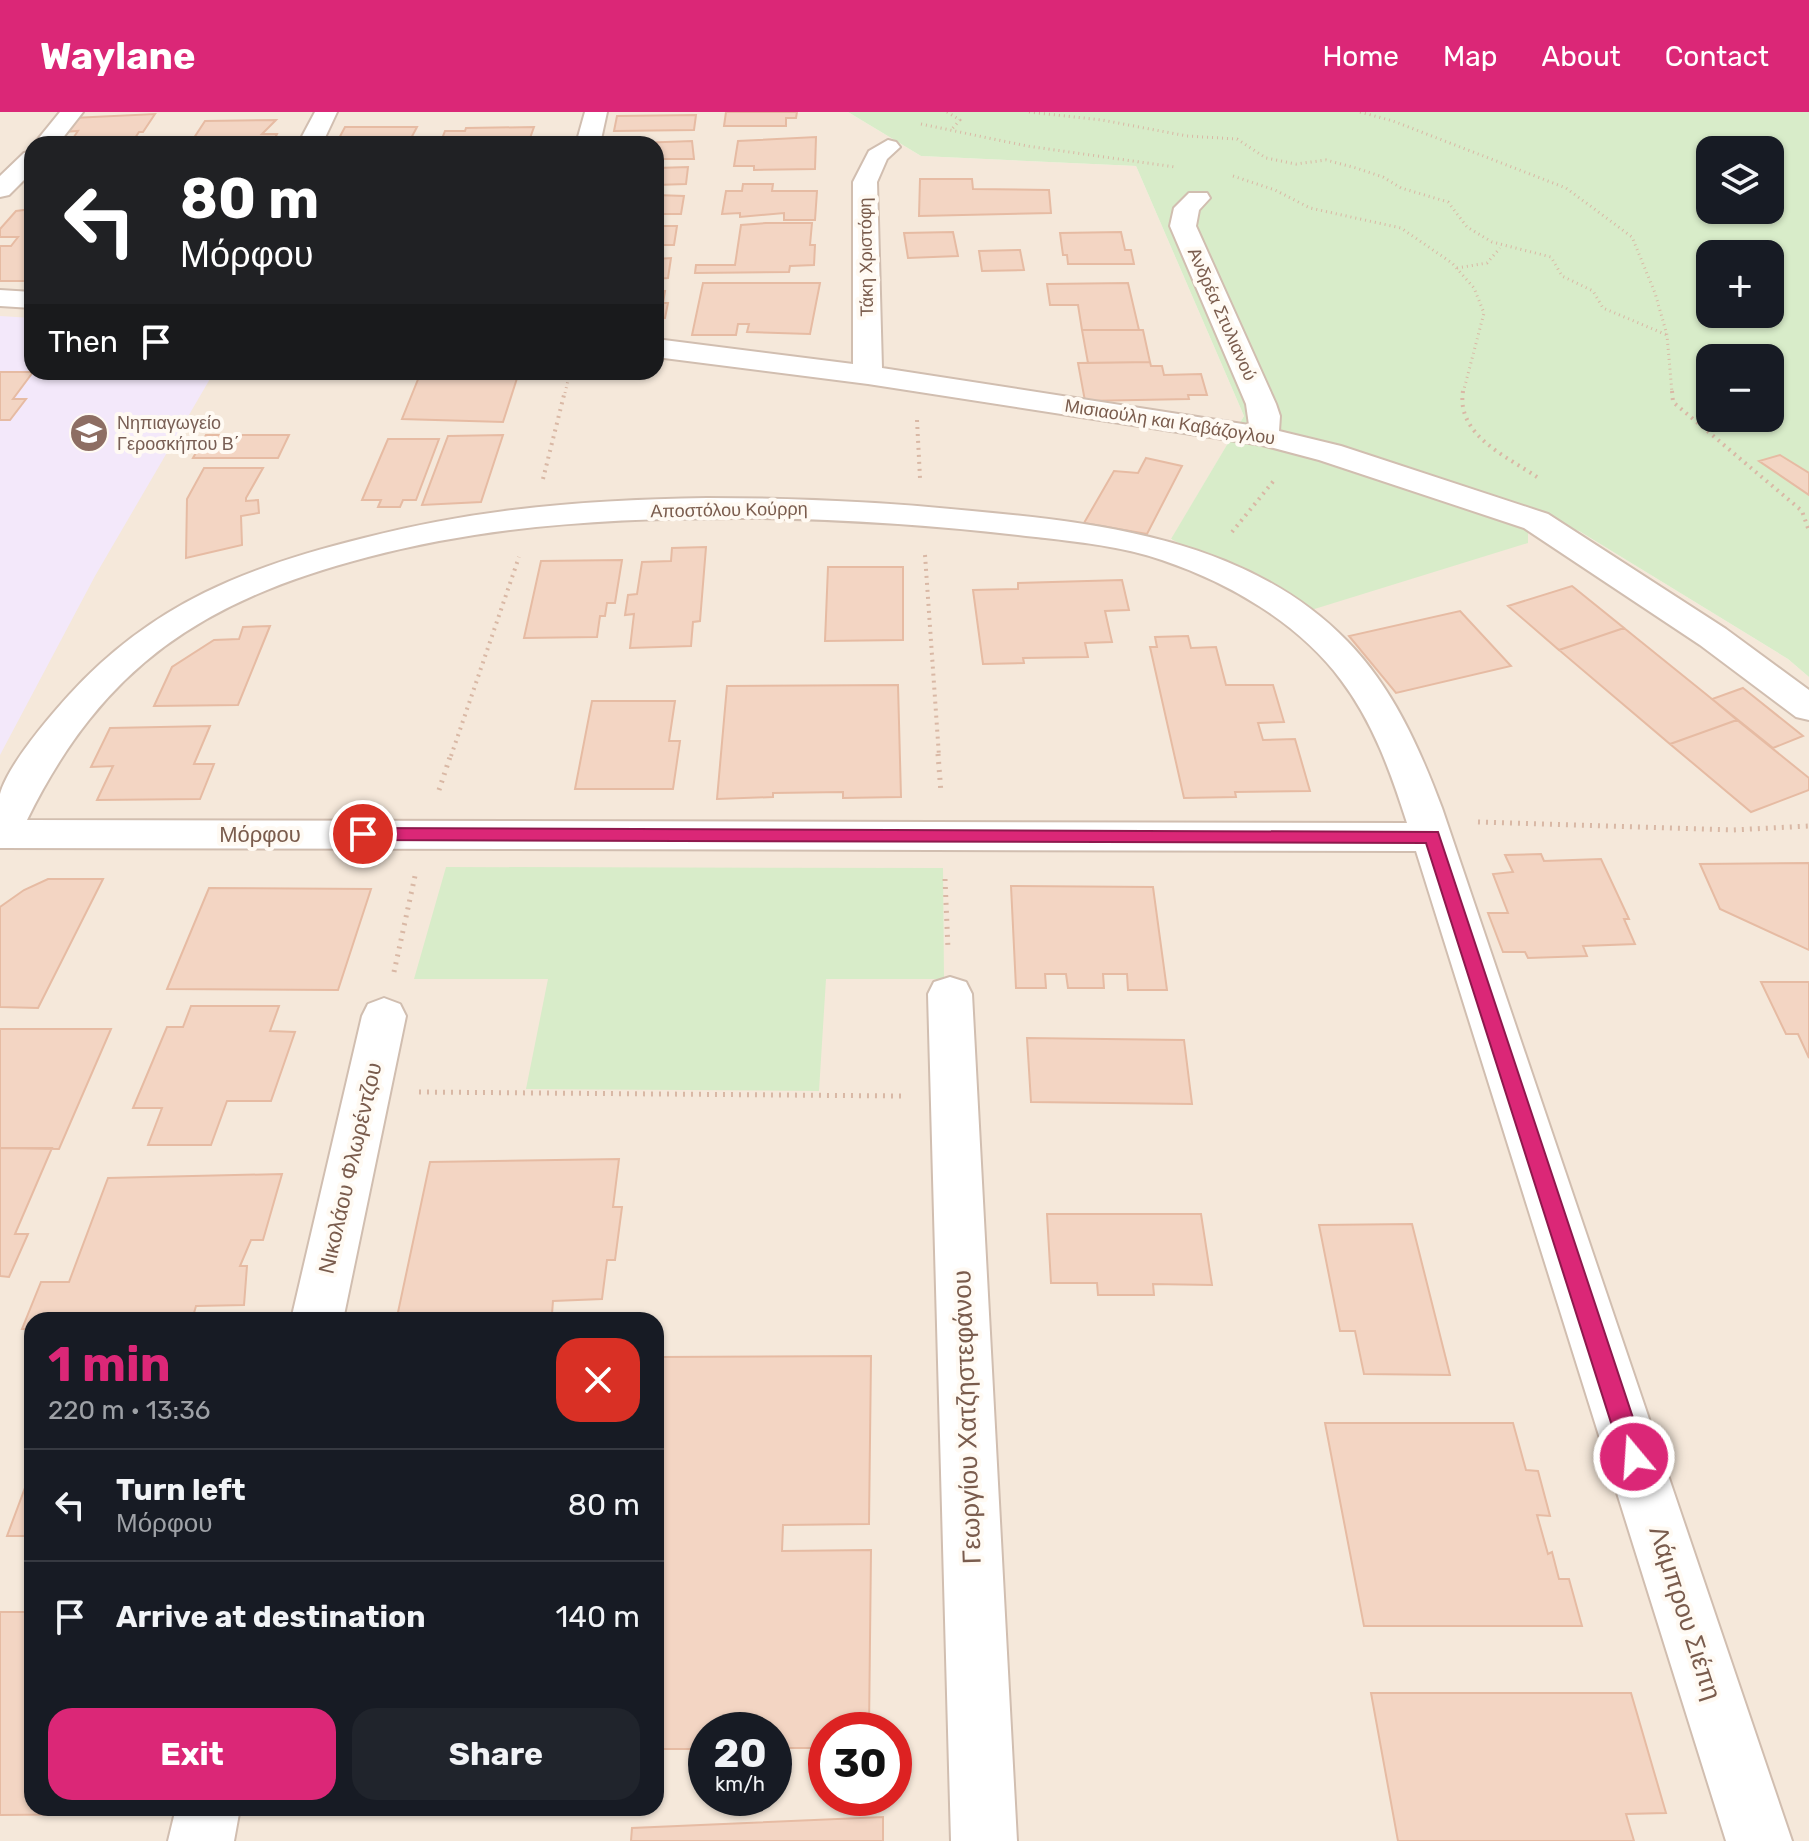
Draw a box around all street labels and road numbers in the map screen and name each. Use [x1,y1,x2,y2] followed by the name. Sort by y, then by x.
[854,197,878,317] street label: Τάκη Χριστόφη
[1183,244,1261,384] street label: Ανδρέα Στυλιανού
[1063,395,1277,449] street label: Μισιαούλη και Καβάζογλου
[650,498,808,522] street label: Αποστόλου Κούρρη
[219,821,301,848] street label: Μόρφου
[313,1060,387,1276] street label: Νικολάου Φλωρέντζου
[946,1270,988,1564] street label: Γεωργίου Χατζηστεφάνου
[1642,1522,1728,1704] street label: Λάμπρου Σιέπη

